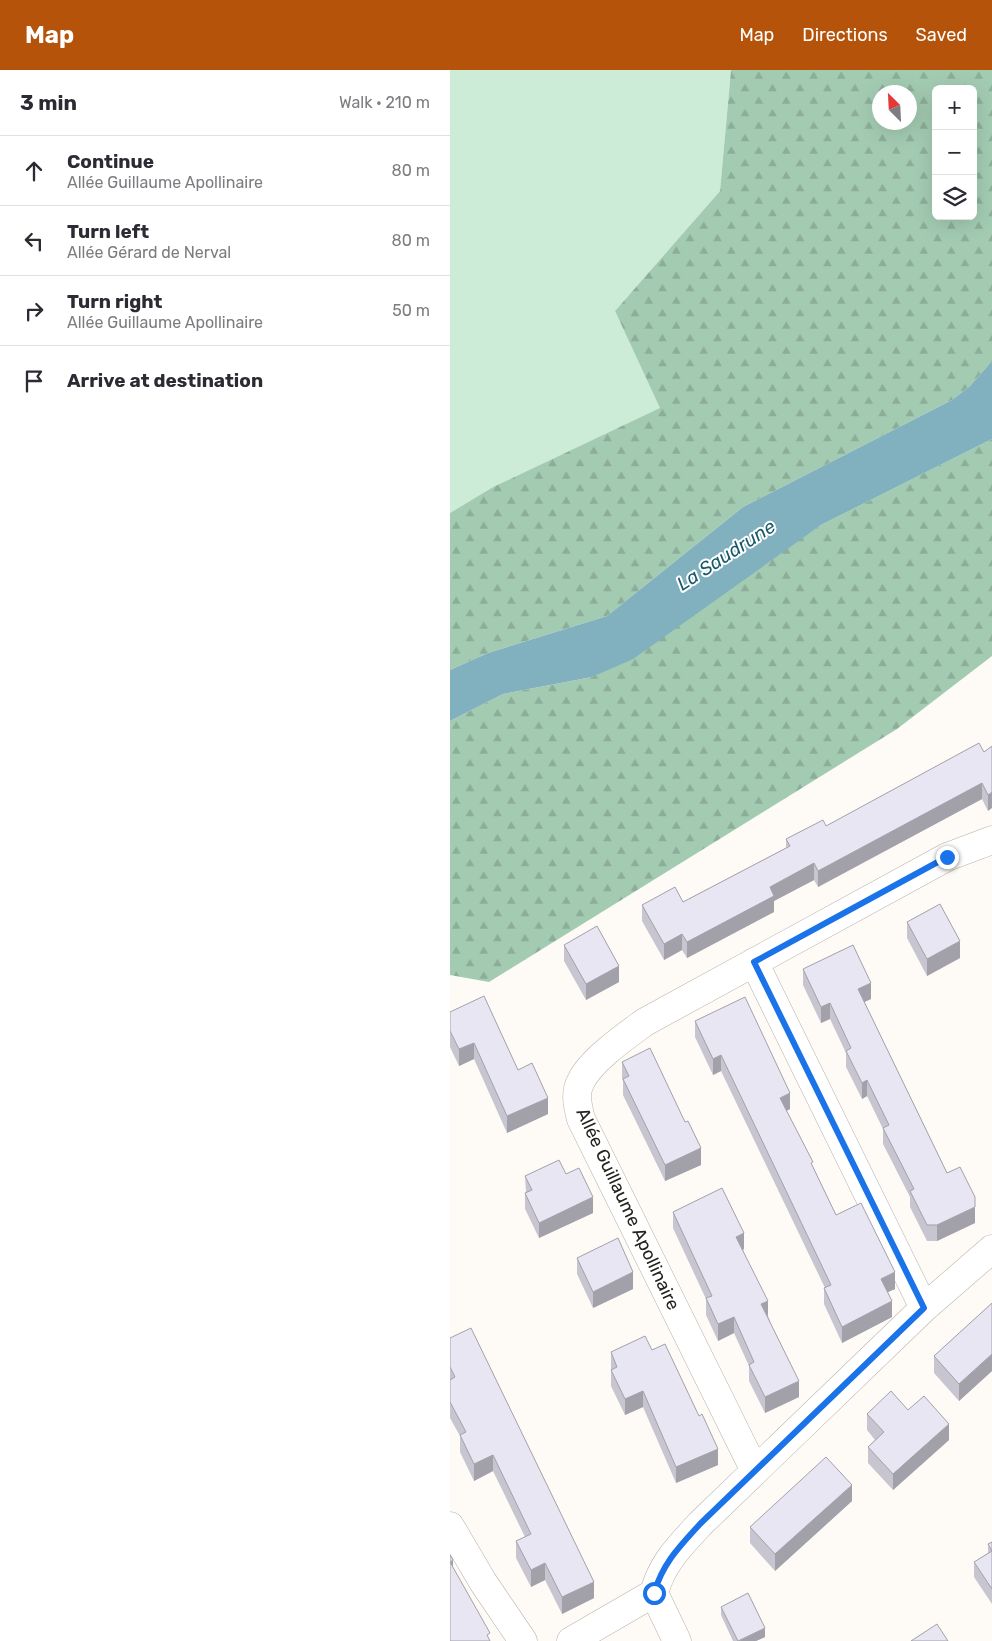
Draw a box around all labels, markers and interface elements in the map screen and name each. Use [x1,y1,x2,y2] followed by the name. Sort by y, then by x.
[25,21,74,49] text: Map
[739,24,774,46] text: Map
[802,24,888,46] text: Directions
[916,24,967,46] text: Saved
[872,85,917,130] north arrow
[932,85,977,220] map controls
[932,85,977,130] button: +
[20,90,77,115] text: 3 min
[339,93,430,112] text: Walk · 210 m
[932,130,977,175] button: −
[67,150,154,173] text: Continue
[20,157,48,185] icon: ahead
[392,161,430,180] text: 80 m
[67,173,263,192] text: Allée Guillaume Apollinaire
[932,175,977,220] button: layers
[67,220,149,243] text: Turn left
[20,227,48,255] icon: left
[392,231,430,250] text: 80 m
[67,243,231,262] text: Allée Gérard de Nerval
[67,290,162,313] text: Turn right
[20,297,48,325] icon: right
[392,301,430,320] text: 50 m
[67,313,263,332] text: Allée Guillaume Apollinaire
[20,367,48,395] icon: arrive
[67,369,263,392] text: Arrive at destination
[672,514,780,595] water label: La Saudrune
[936,846,959,869] route end
[571,1104,685,1314] street label: Allée Guillaume Apollinaire
[643,1582,666,1605] route start

